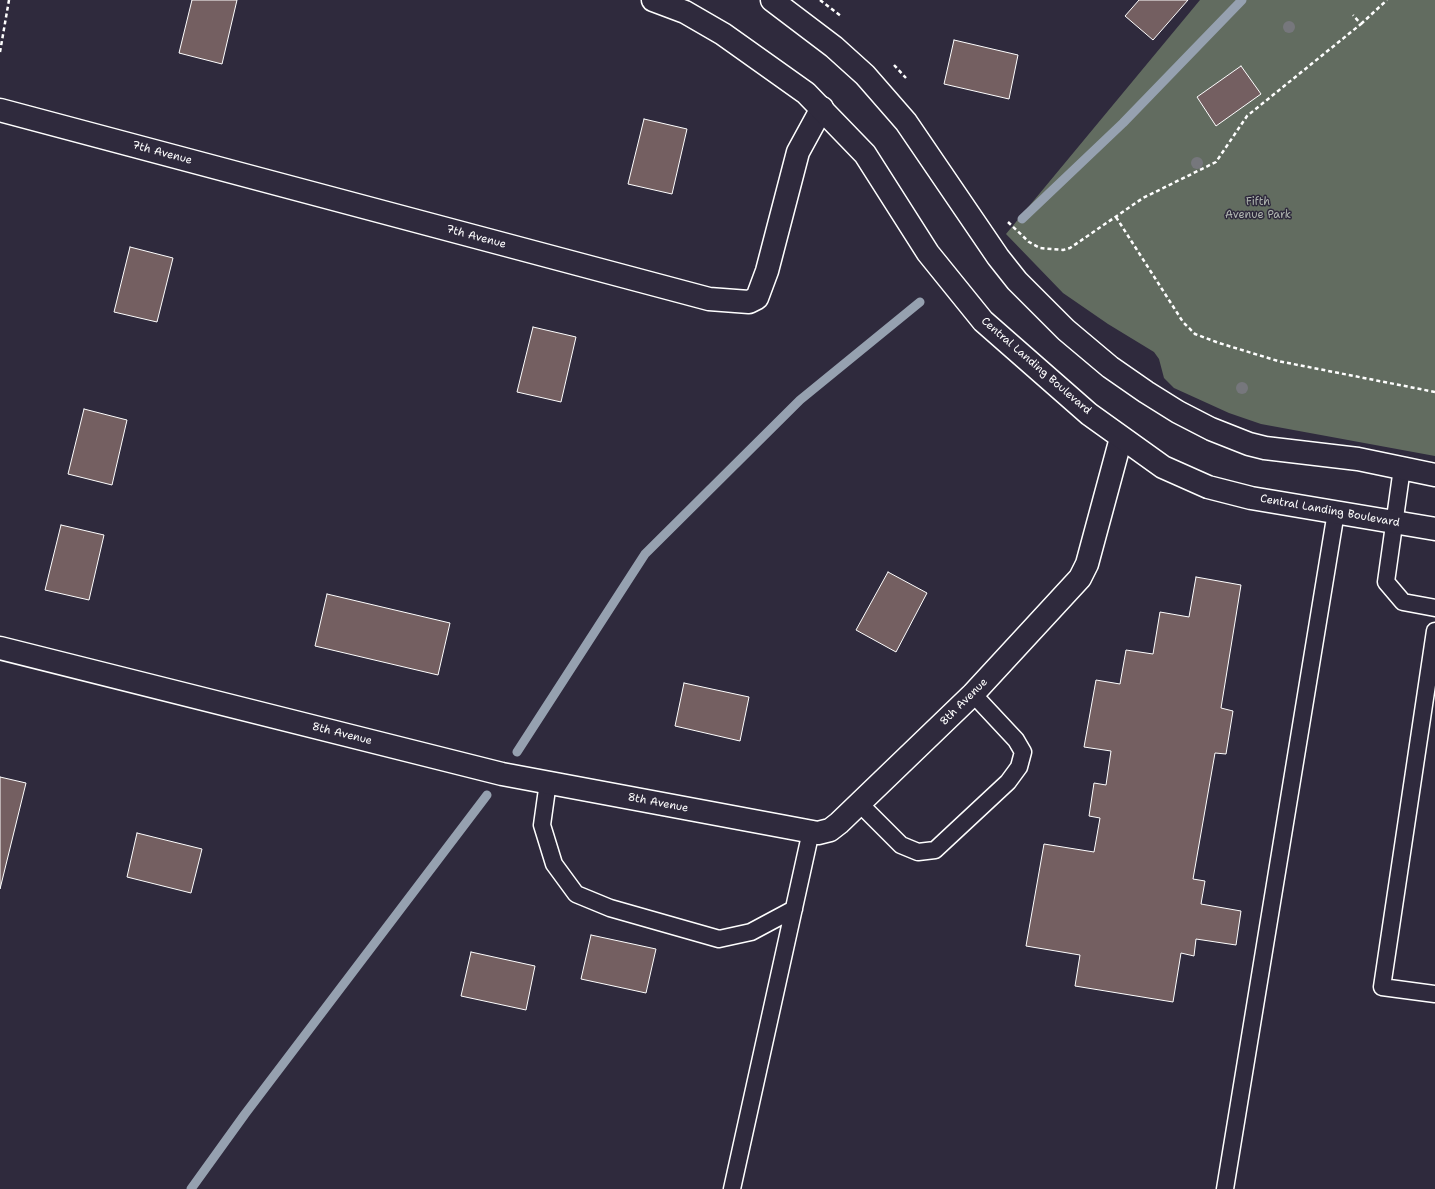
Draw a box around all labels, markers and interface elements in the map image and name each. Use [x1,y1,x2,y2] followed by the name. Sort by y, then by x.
[131,139,193,167] street label: 7th Avenue
[1225,195,1291,221] park label: Fifth Avenue Park
[445,223,507,251] street label: 7th Avenue
[978,315,1094,417] street label: Central Landing Boulevard
[1259,492,1401,530] street label: Central Landing Boulevard
[938,676,990,728] street label: 8th Avenue
[311,720,373,748] street label: 8th Avenue
[627,791,689,815] street label: 8th Avenue

